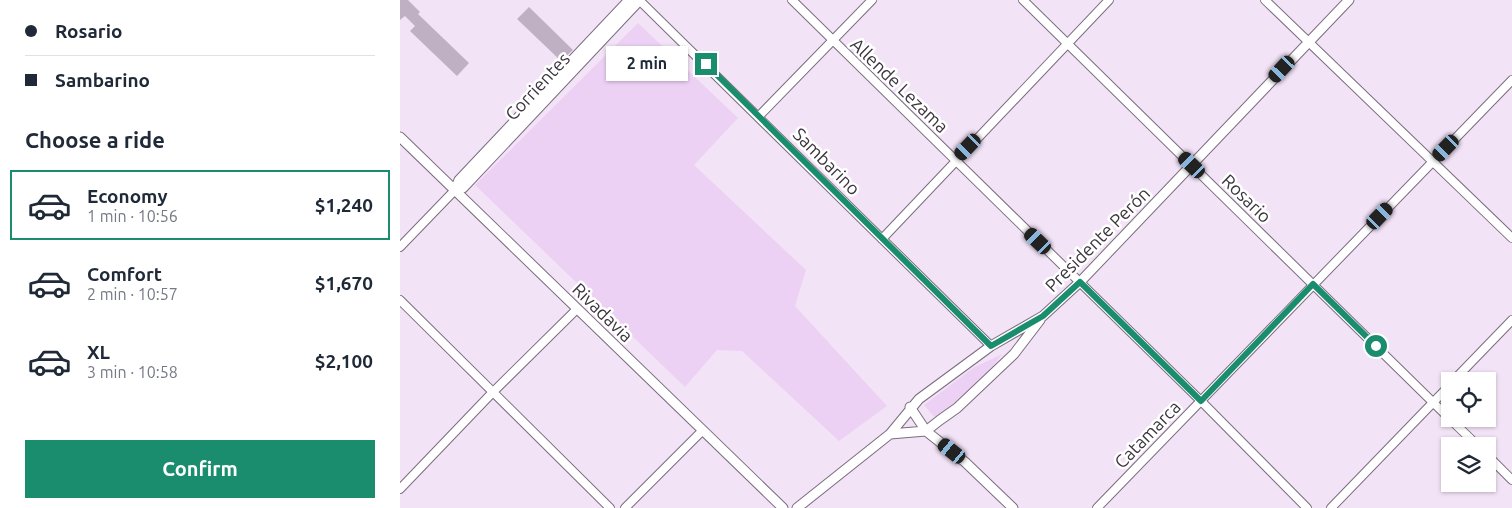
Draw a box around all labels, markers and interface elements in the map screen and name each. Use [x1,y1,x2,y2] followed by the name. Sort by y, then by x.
[55,20,122,42] text: Rosario
[847,34,953,136] street label: Allende Lezama
[606,46,688,82] callout: 2 min
[501,48,573,124] street label: Corrientes
[695,53,717,75] route end
[1266,53,1297,85] car
[627,54,667,72] text: 2 min
[55,69,150,91] text: Sambarino
[790,124,864,198] street label: Sambarino
[25,127,165,152] text: Choose a ride
[952,131,983,163] car
[1430,132,1461,164] car
[1176,149,1208,181] car
[1218,170,1276,226] street label: Rosario
[27,183,72,228] icon: car
[1041,183,1153,295] street label: Presidente Perón
[87,185,168,207] text: Economy
[315,194,373,216] text: $1,240
[1364,200,1395,232] car
[87,207,178,225] text: 1 min · 10:56
[1021,225,1054,257] car
[27,261,72,306] icon: car
[87,263,162,285] text: Comfort
[315,272,373,294] text: $1,670
[569,278,637,346] street label: Rivadavia
[87,285,178,303] text: 2 min · 10:57
[1365,335,1387,357] route start
[27,339,72,384] icon: car
[87,341,110,363] text: XL
[315,350,373,372] text: $2,100
[87,363,178,381] text: 3 min · 10:58
[1441,372,1496,492] map controls
[1441,372,1496,427] button: locate
[1110,396,1184,472] street label: Catamarca
[935,436,968,466] car
[1441,437,1496,492] button: layers
[25,440,375,498] button: Confirm

